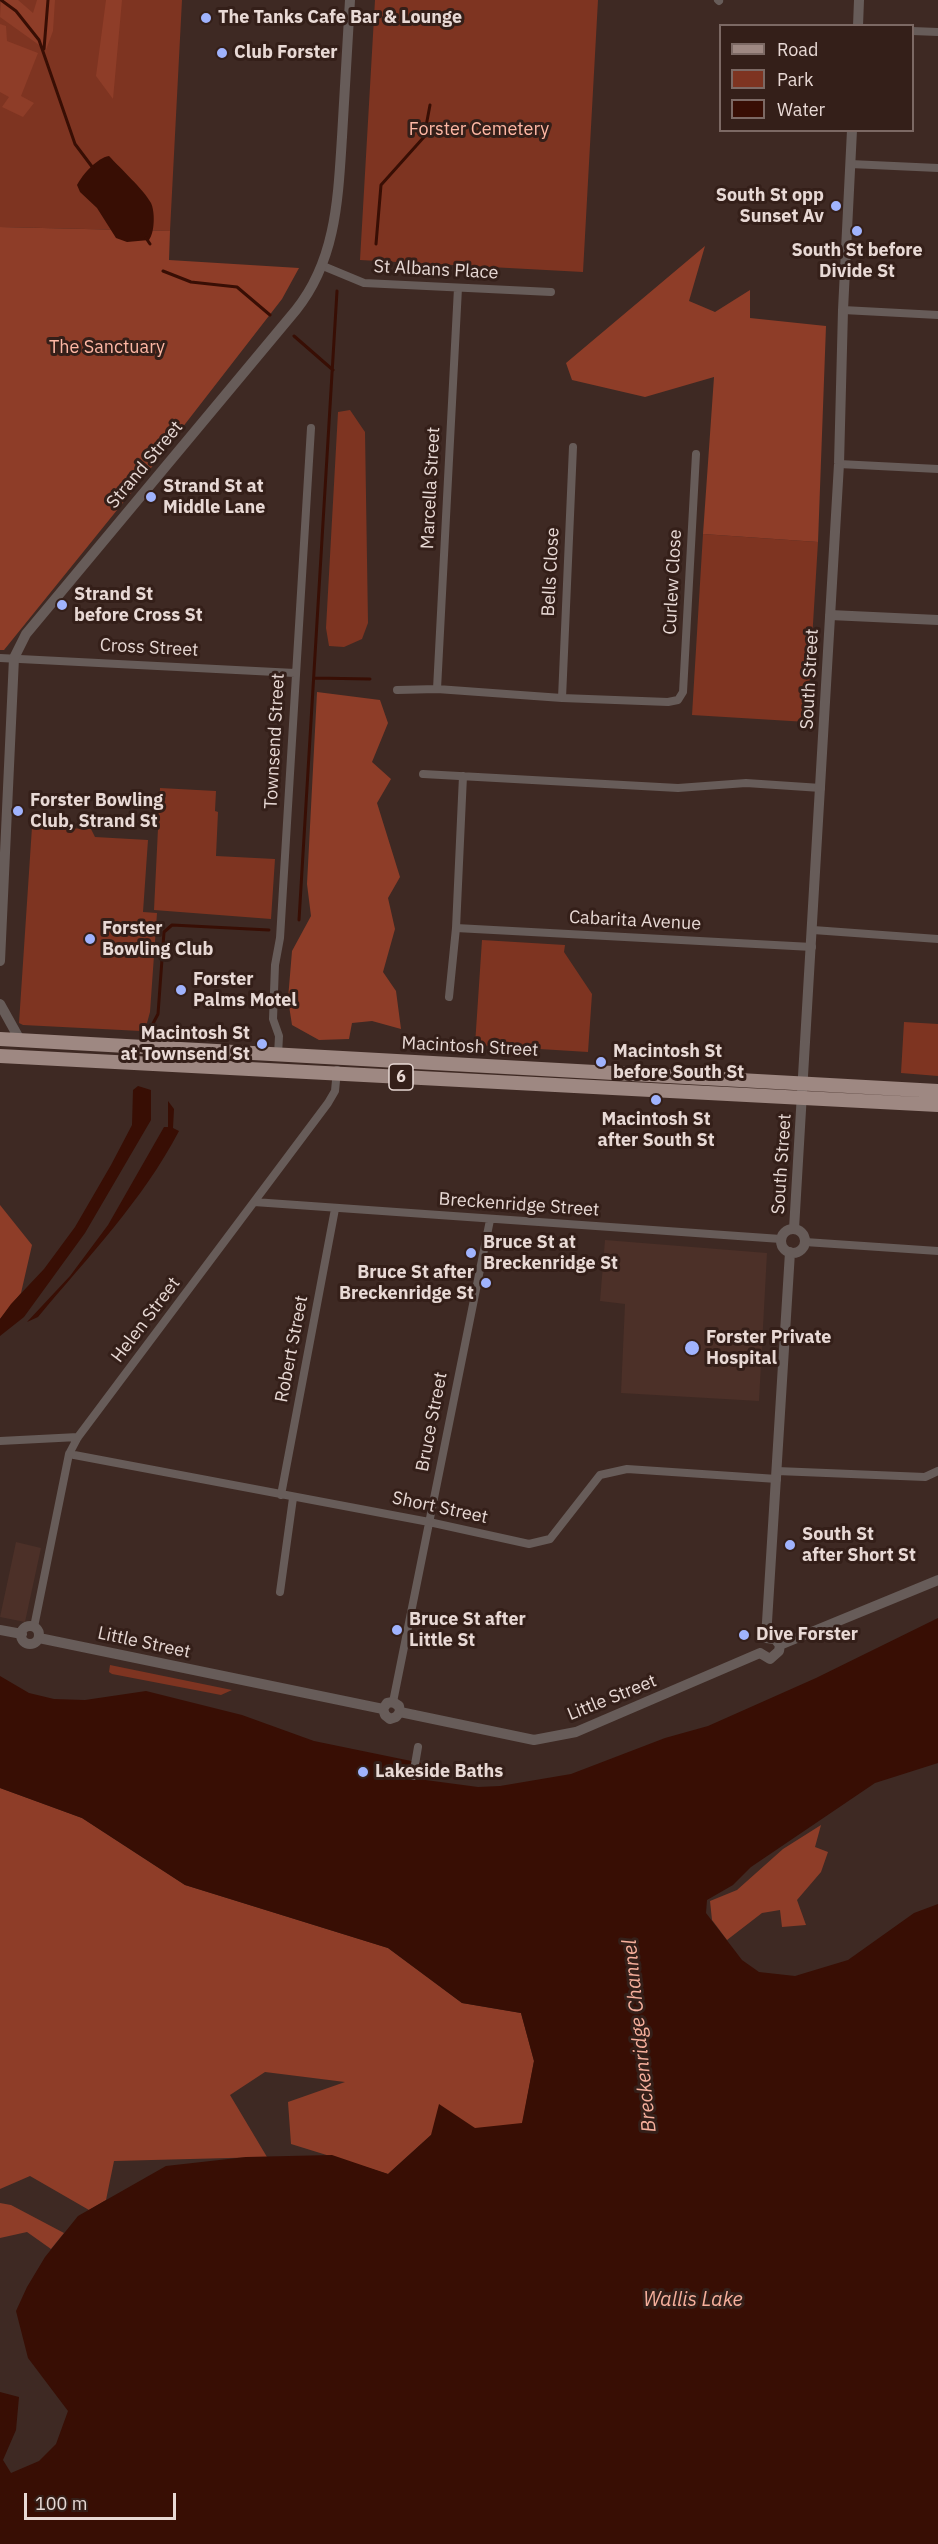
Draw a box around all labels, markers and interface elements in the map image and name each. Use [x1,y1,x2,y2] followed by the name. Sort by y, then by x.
[218,7,462,29] place label: The Tanks Cafe Bar & Lounge
[199,11,213,25] marker: The Tanks Cafe Bar & Lounge
[719,24,914,132] legend
[777,38,818,61] text: Road
[234,42,338,64] place label: Club Forster
[215,46,229,60] marker: Club Forster
[777,68,813,91] text: Park
[777,98,825,121] text: Water
[409,119,549,141] park label: Forster Cemetery
[716,185,824,228] place label: South St opp Sunset Av
[829,199,843,213] marker: South St opp Sunset Av
[850,224,864,238] marker: South St before Divide St
[791,240,923,282] place label: South St before Divide St
[373,256,499,284] street label: St Albans Place
[49,337,165,359] park label: The Sanctuary
[102,417,188,513] street label: Strand Street
[417,426,445,550] street label: Marcella Street
[163,476,265,518] place label: Strand St at Middle Lane
[144,490,158,504] marker: Strand St at Middle Lane
[538,527,564,617] street label: Bells Close
[659,529,687,635] street label: Curlew Close
[74,584,203,626] place label: Strand St before Cross St
[55,598,69,612] marker: Strand St before Cross St
[797,628,823,730] street label: South Street
[99,635,199,661] street label: Cross Street
[261,672,289,810] street label: Townsend Street
[30,790,163,832] place label: Forster Bowling Club, Strand St
[11,804,25,818] marker: Forster Bowling Club, Strand St
[568,907,702,935] street label: Cabarita Avenue
[102,918,213,960] place label: Forster Bowling Club
[83,932,97,946] marker: Forster Bowling Club
[193,969,297,1012] place label: Forster Palms Motel
[174,983,188,997] marker: Forster Palms Motel
[120,1023,250,1066] place label: Macintosh St at Townsend St
[401,1033,539,1061] street label: Macintosh Street
[255,1037,269,1051] marker: Macintosh St at Townsend St
[613,1041,744,1084] place label: Macintosh St before South St
[594,1055,608,1069] marker: Macintosh St before South St
[389,1064,413,1090] road number: 6
[649,1093,663,1107] marker: Macintosh St after South St
[597,1109,715,1152] place label: Macintosh St after South St
[768,1113,796,1215] street label: South Street
[438,1189,600,1221] street label: Breckenridge Street
[483,1232,618,1274] place label: Bruce St at Breckenridge St
[464,1246,478,1260] marker: Bruce St at Breckenridge St
[339,1262,474,1304] place label: Bruce St after Breckenridge St
[107,1273,185,1367] street label: Helen Street
[479,1276,493,1290] marker: Bruce St after Breckenridge St
[271,1294,313,1404] street label: Robert Street
[706,1327,831,1370] place label: Forster Private Hospital
[683,1339,701,1357] marker: Forster Private Hospital
[412,1370,452,1474] street label: Bruce Street
[390,1487,490,1529] street label: Short Street
[802,1524,916,1567] place label: South St after Short St
[783,1538,797,1552] marker: South St after Short St
[409,1609,526,1652] place label: Bruce St after Little St
[96,1623,192,1663] street label: Little Street
[390,1623,404,1637] marker: Bruce St after Little St
[756,1624,858,1646] place label: Dive Forster
[737,1628,751,1642] marker: Dive Forster
[564,1670,660,1726] street label: Little Street
[375,1761,503,1783] place label: Lakeside Baths
[356,1765,370,1779] marker: Lakeside Baths
[618,1938,662,2134] water label: Breckenridge Channel
[643,2288,743,2312] water label: Wallis Lake
[27,2481,178,2519] scale bar
[35,2492,87,2515] text: 100 m

